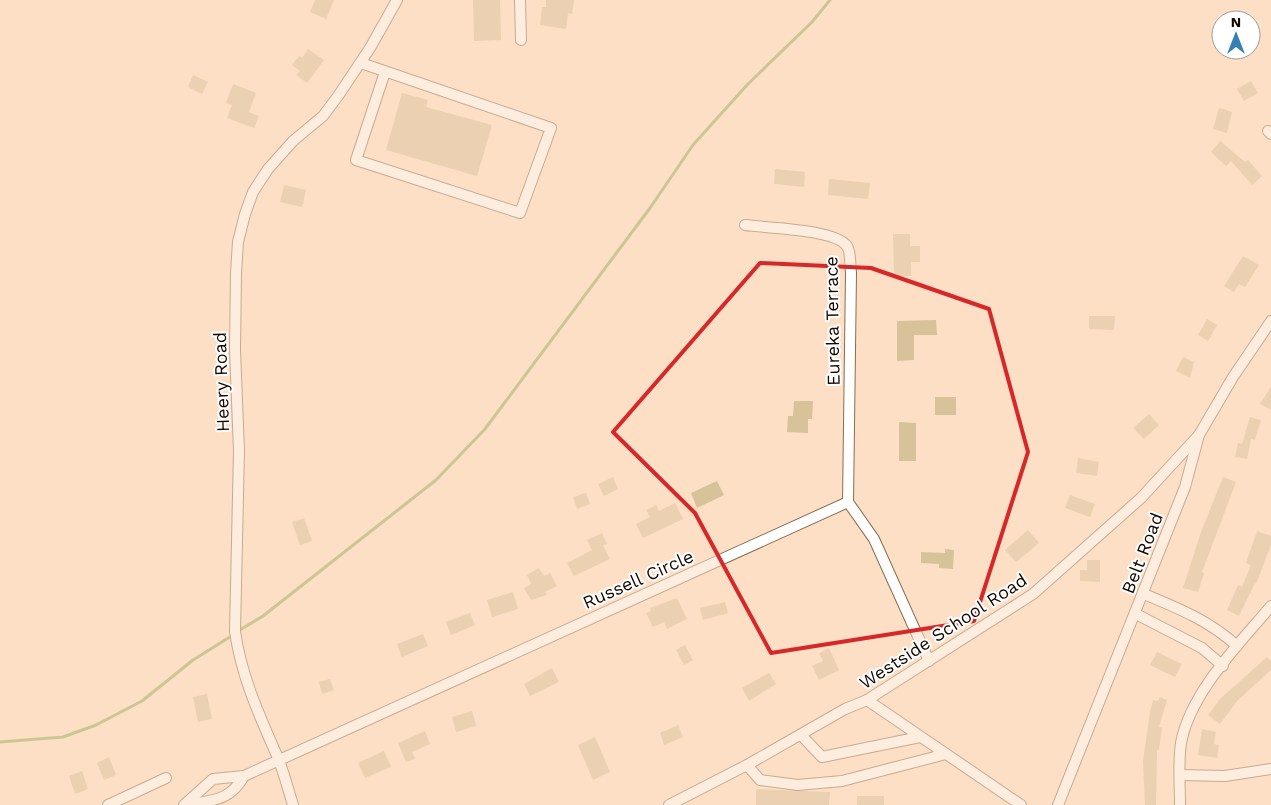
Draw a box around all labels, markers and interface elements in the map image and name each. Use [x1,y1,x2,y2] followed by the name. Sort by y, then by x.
[1211,10,1261,60] north arrow
[1231,14,1241,30] text: N
[820,256,844,386] street label: Eureka Terrace
[209,332,233,432] street label: Heery Road
[1117,510,1167,596] street label: Belt Road
[579,545,697,613] street label: Russell Circle
[855,569,1031,693] street label: Westside School Road

